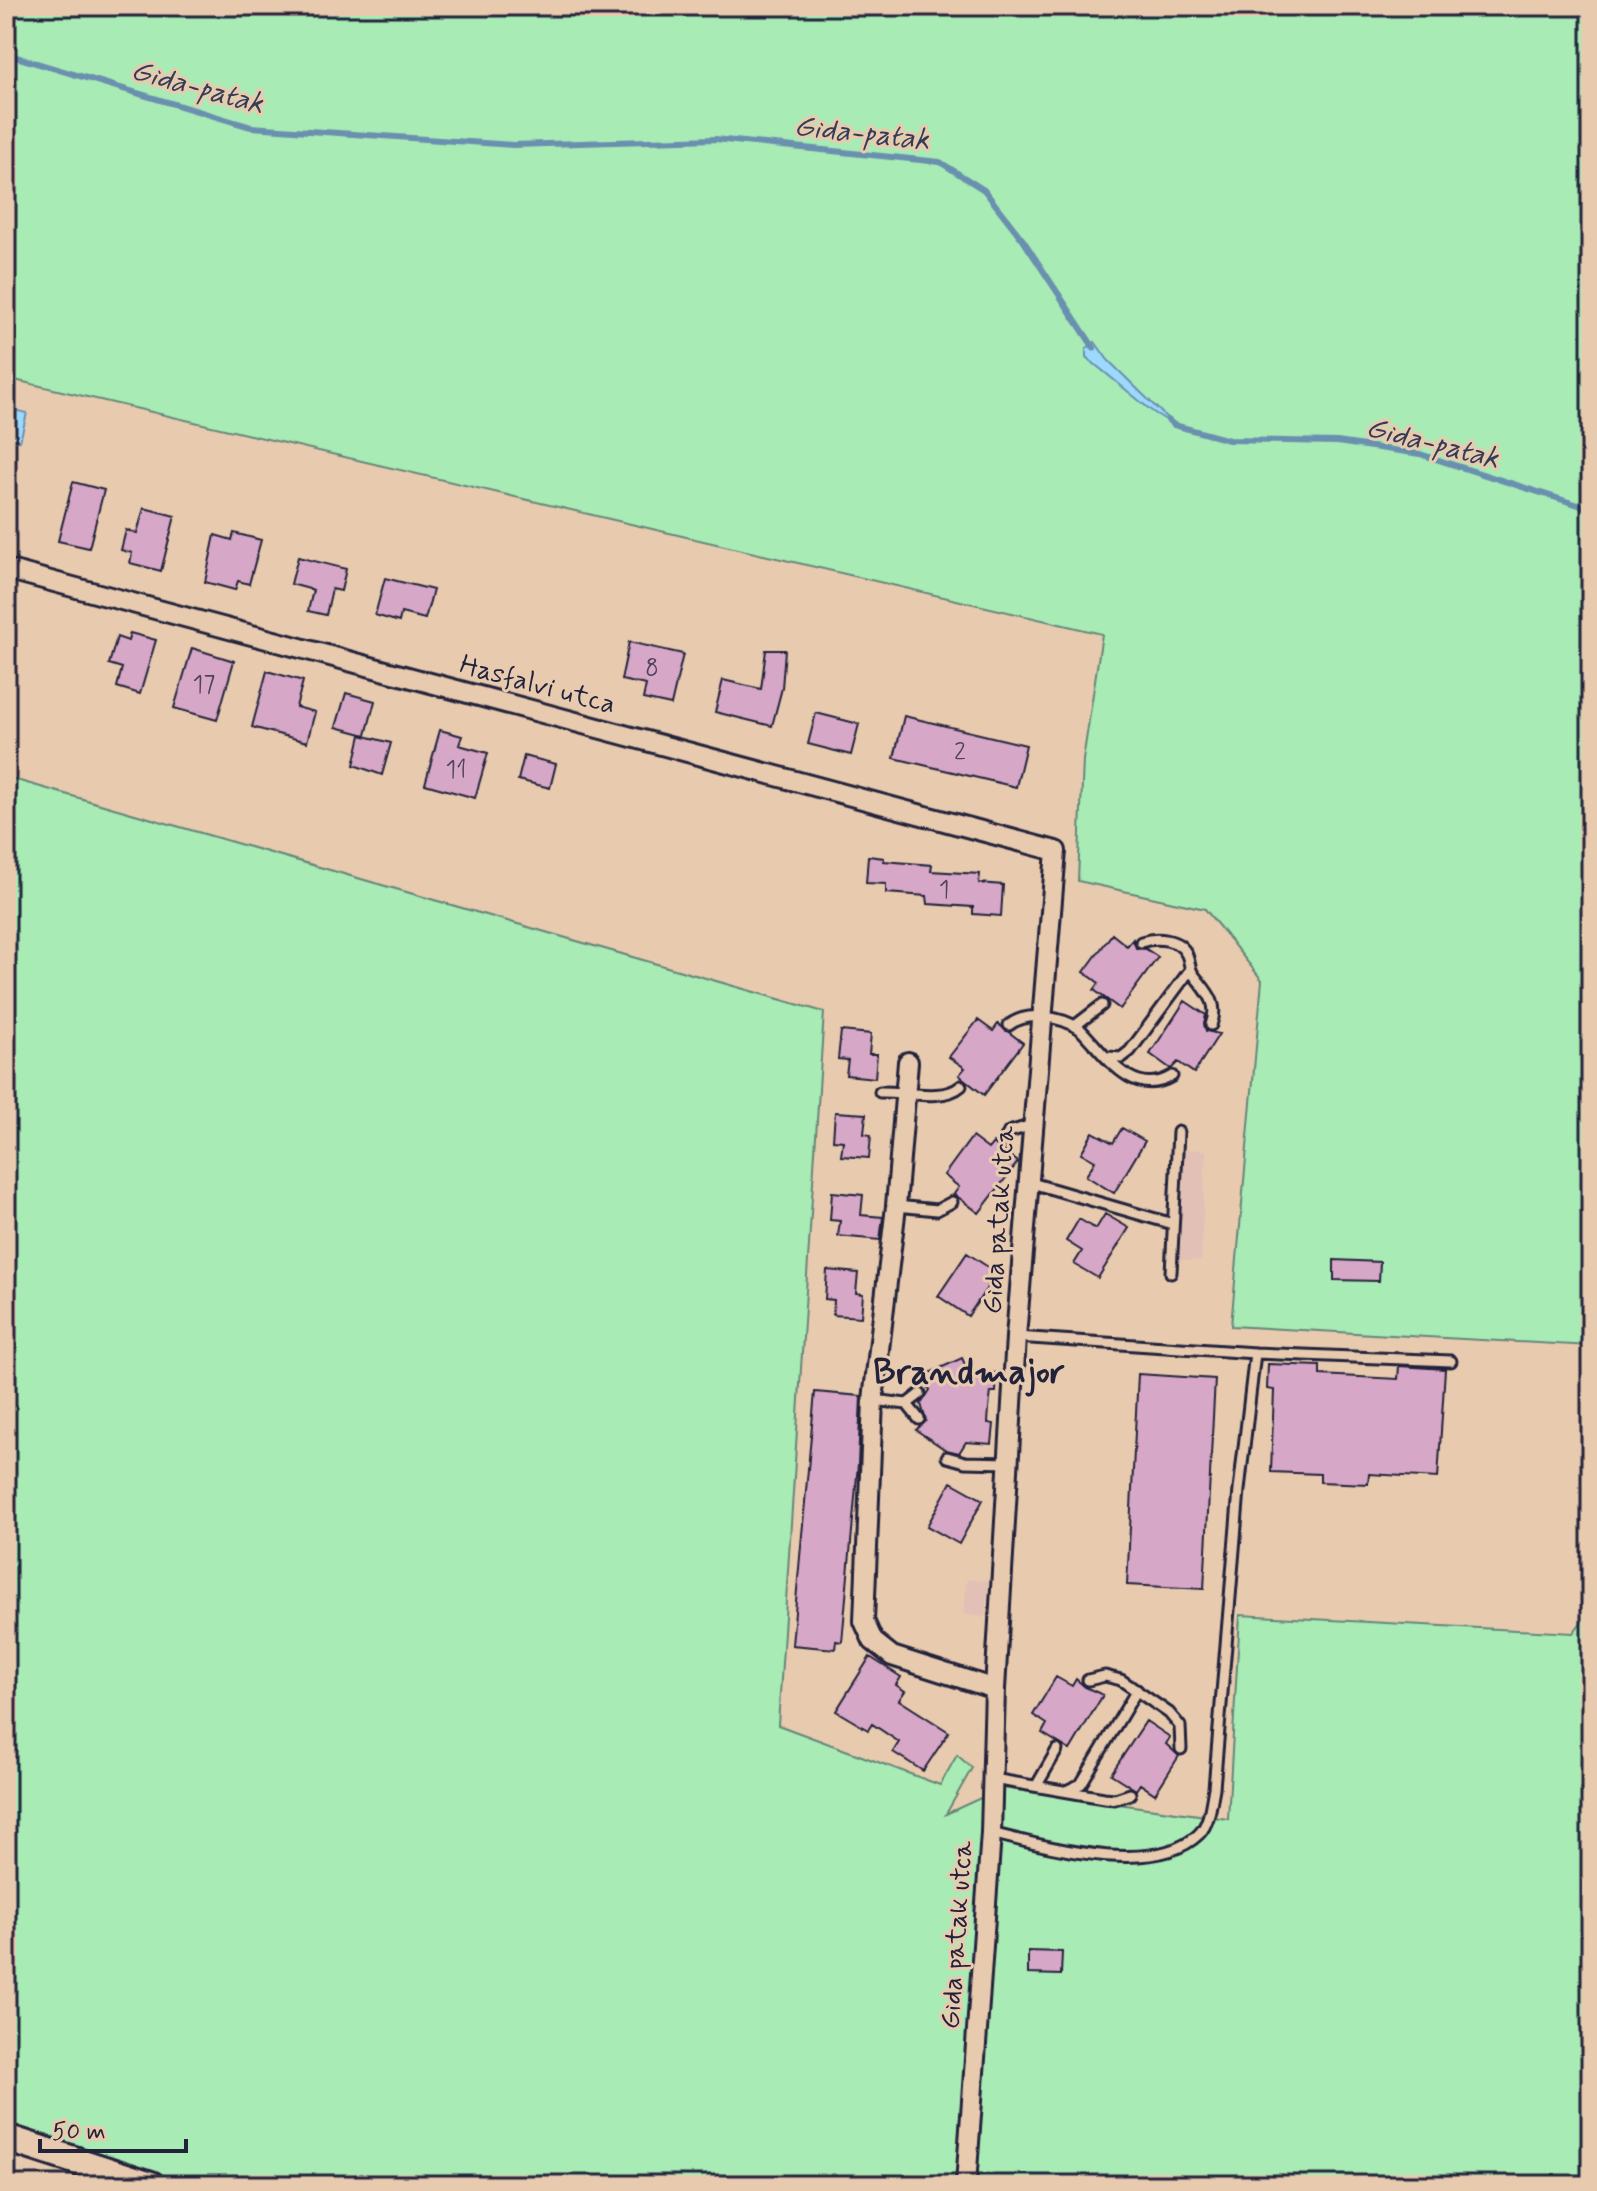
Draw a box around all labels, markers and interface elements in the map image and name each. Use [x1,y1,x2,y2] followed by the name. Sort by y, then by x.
[127,51,269,124] water label: Gida-patak
[792,107,932,160] water label: Gida-patak
[1362,408,1504,479] water label: Gida-patak
[455,647,619,724] street label: Hasfalvi utca
[645,653,659,684] house number: 8
[193,670,215,701] house number: 17
[954,737,966,768] house number: 2
[445,755,467,786] house number: 11
[939,875,949,906] house number: 1
[974,1125,1025,1316] street label: Gida patak utca
[873,1350,1065,1397] district label: Brandmajor
[932,1840,983,2031] street label: Gida patak utca
[40,2103,186,2153] scale bar
[52,2117,106,2148] text: 50 m

